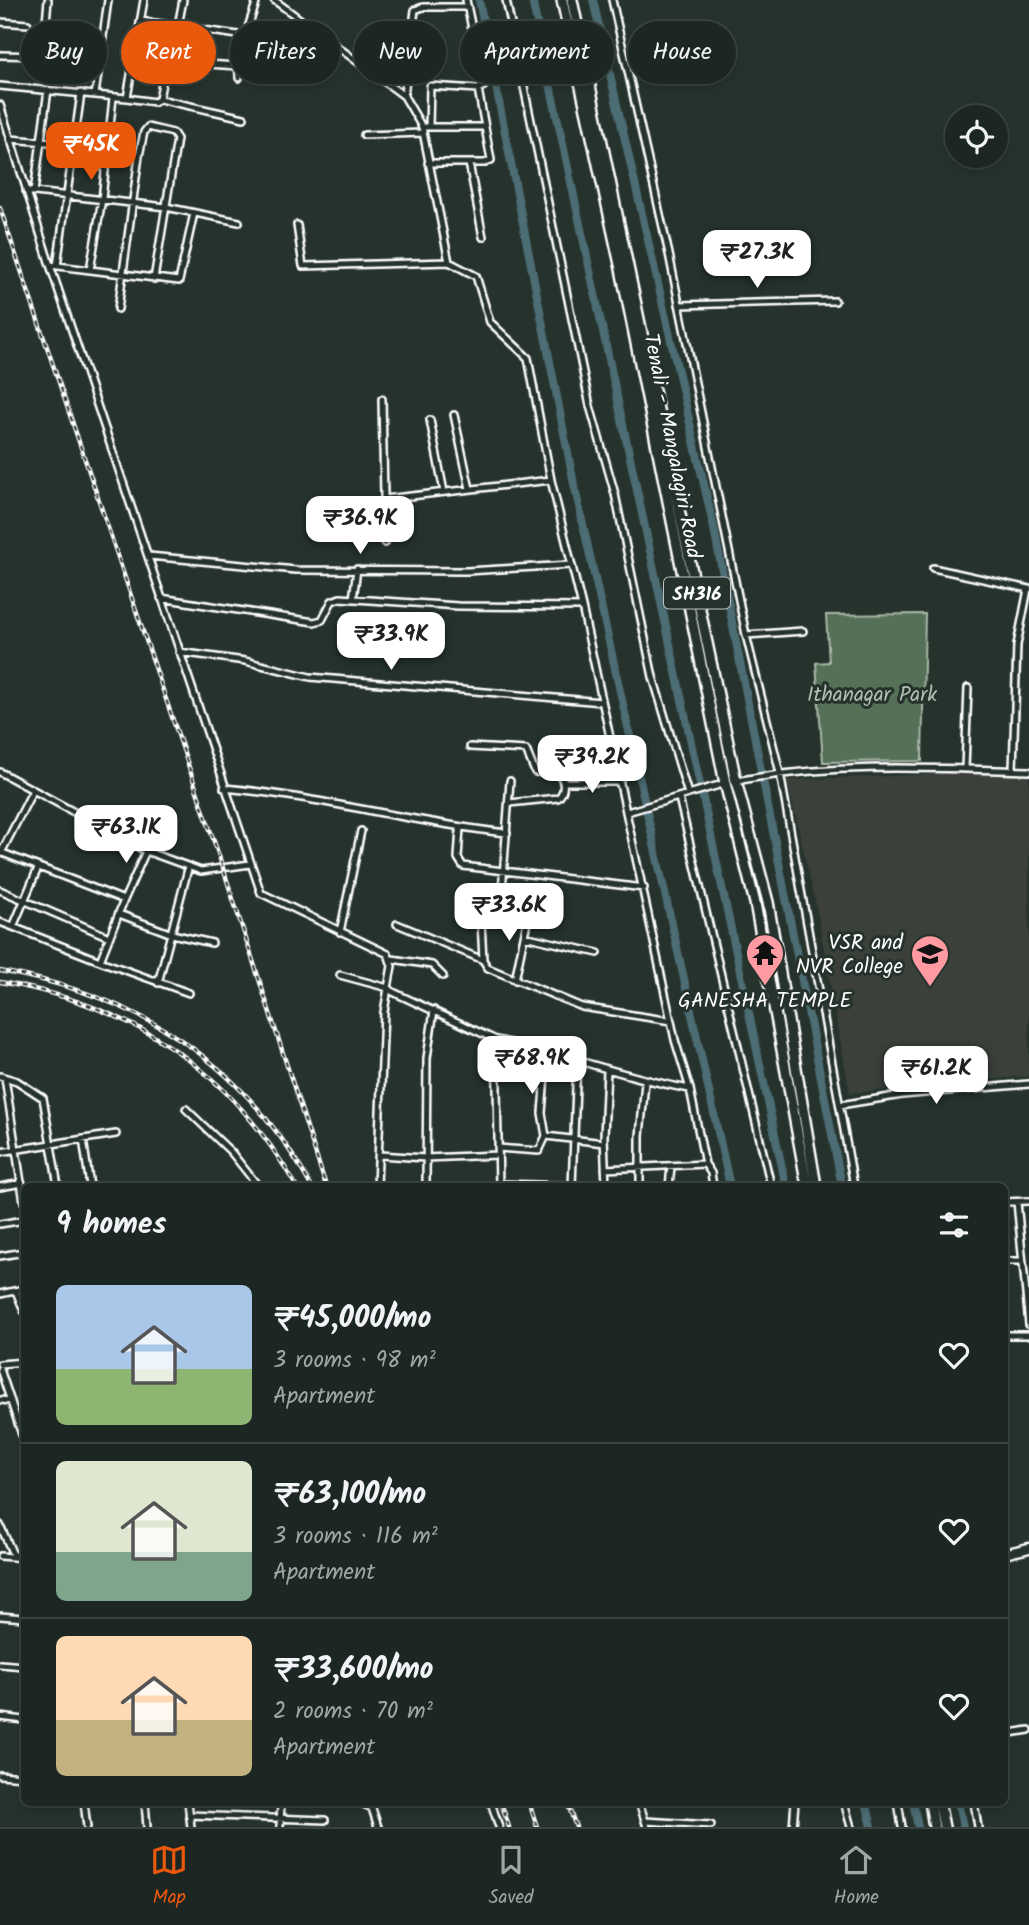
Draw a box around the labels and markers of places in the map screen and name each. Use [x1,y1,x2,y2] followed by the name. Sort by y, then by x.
[50,122,132,182] pin: ₹45K
[700,230,814,290] pin: ₹27.3K
[303,496,417,556] pin: ₹36.9K
[334,612,448,672] pin: ₹33.9K
[535,736,649,795] pin: ₹39.2K
[69,806,183,865] pin: ₹63.1K
[452,884,566,943] pin: ₹33.6K
[796,927,904,984] place label: VSR and NVR College
[744,932,786,987] temple icon: GANESHA TEMPLE
[909,933,951,988] school or university icon: VSR and NVR College
[678,985,853,1018] place label: GANESHA TEMPLE
[475,1036,589,1096] pin: ₹68.9K
[879,1046,993,1106] pin: ₹61.2K

